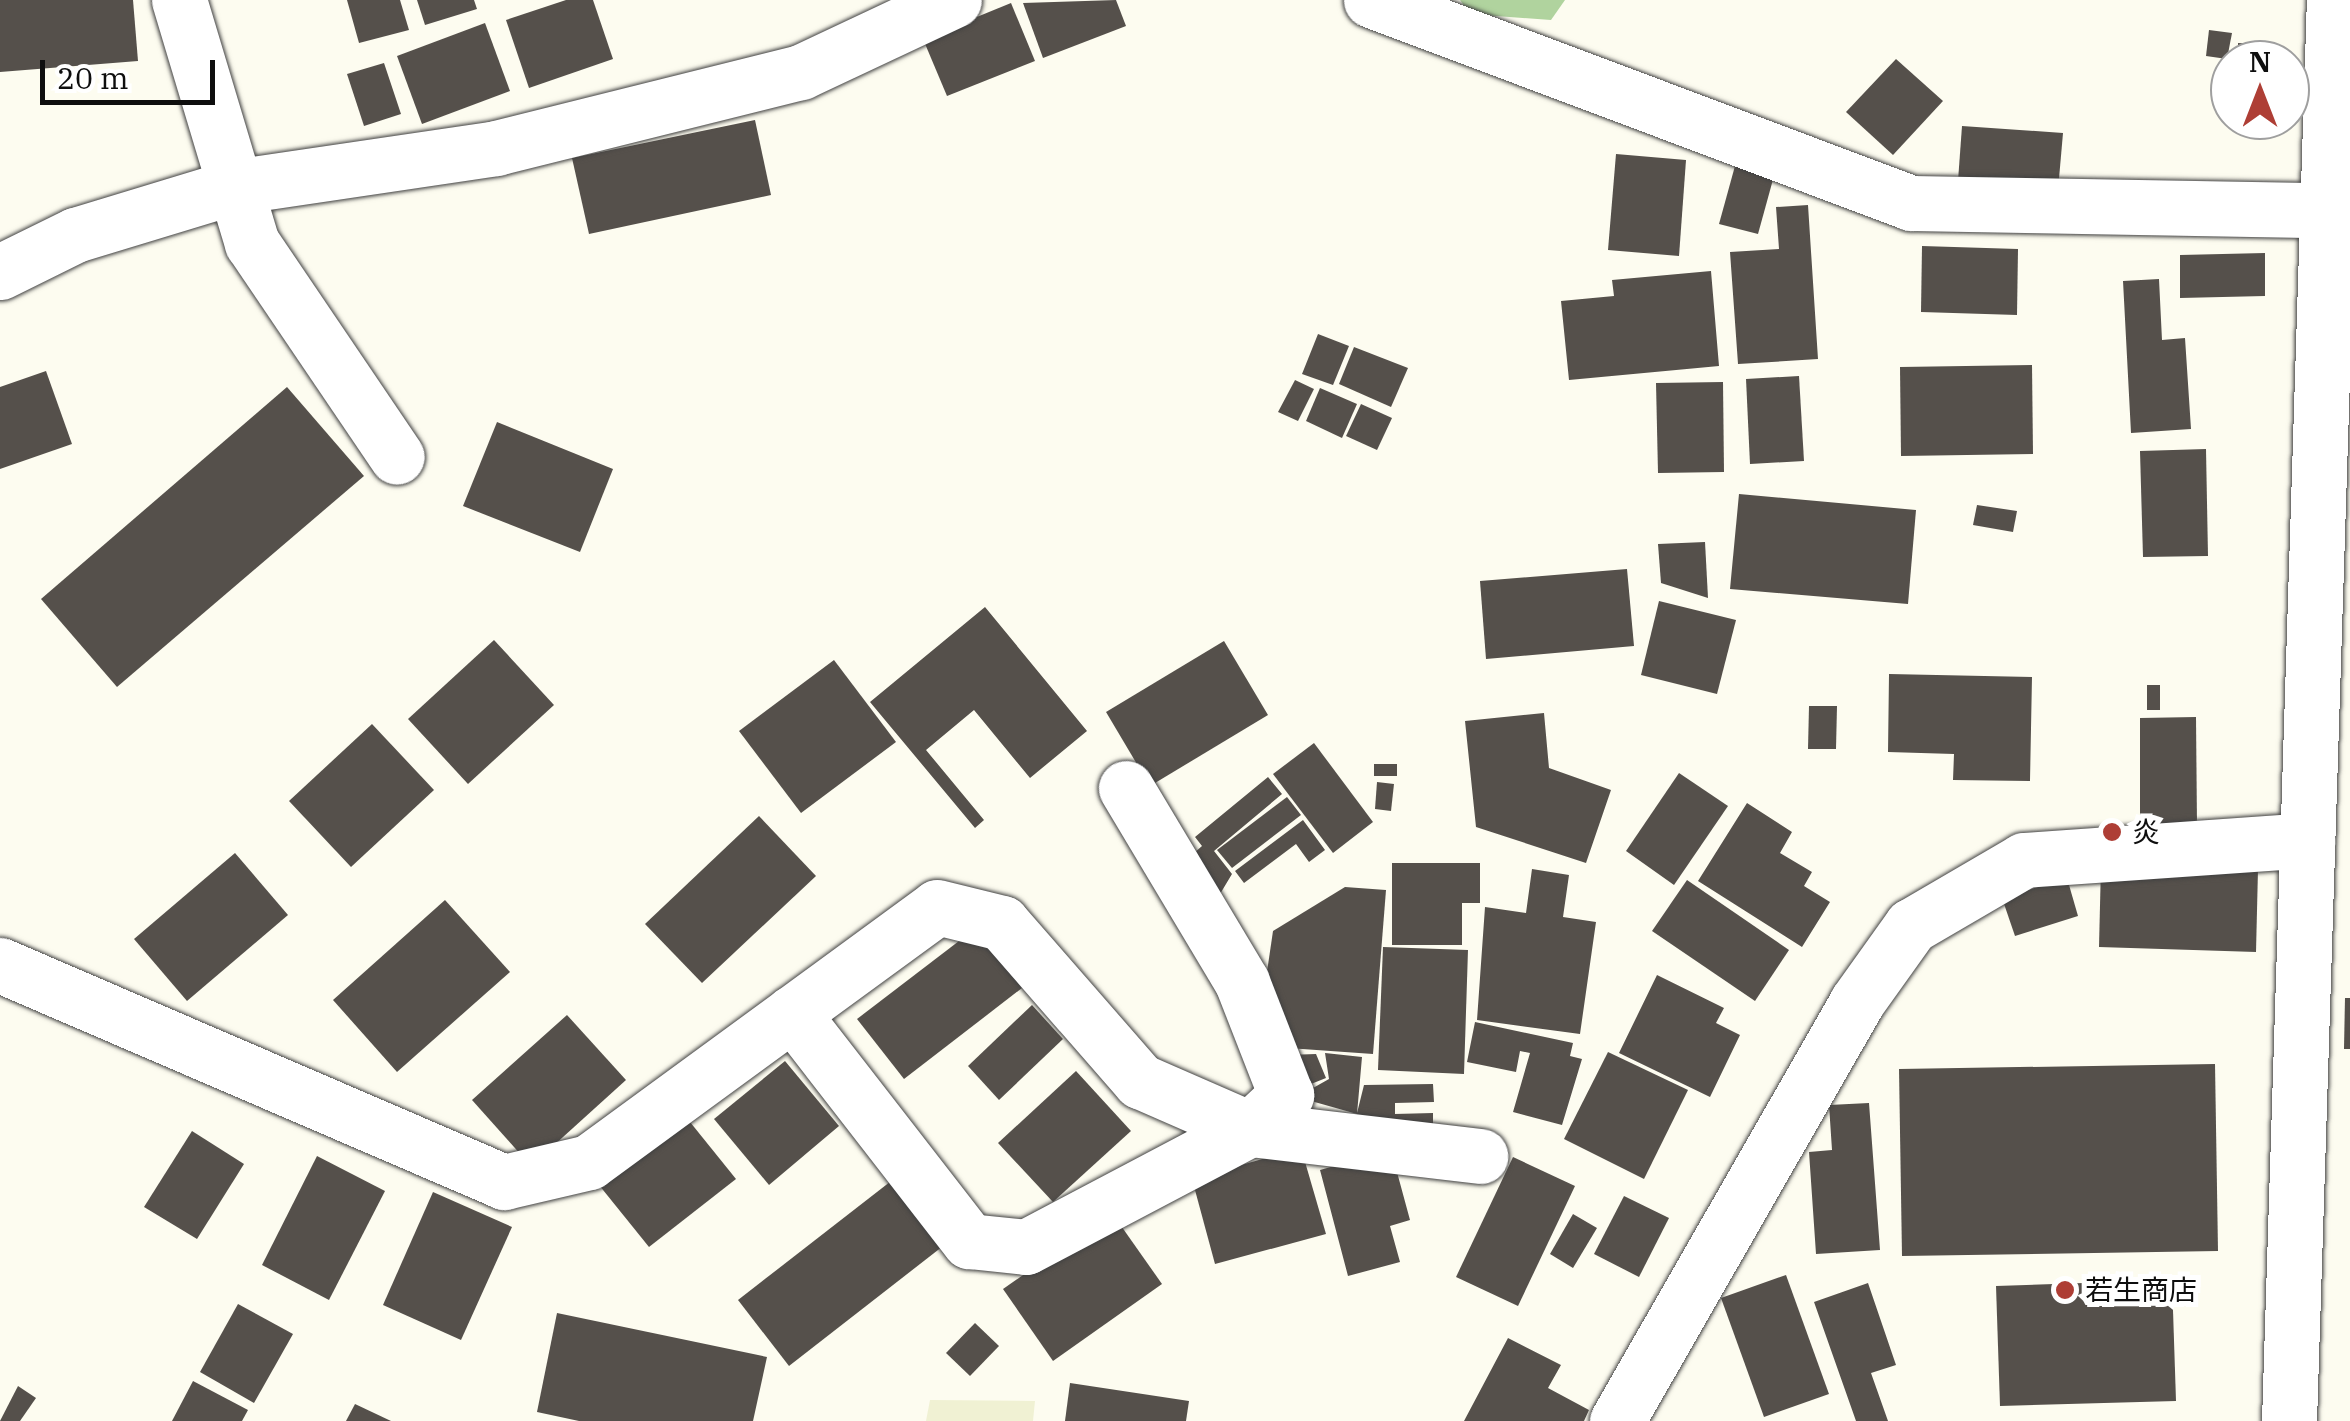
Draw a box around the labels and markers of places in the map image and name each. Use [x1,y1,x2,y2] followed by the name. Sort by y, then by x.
[2132,815,2160,849] place label: 炎
[2101,821,2123,843] marker: 炎
[2085,1273,2197,1307] place label: 若生商店
[2054,1279,2076,1301] marker: 若生商店

